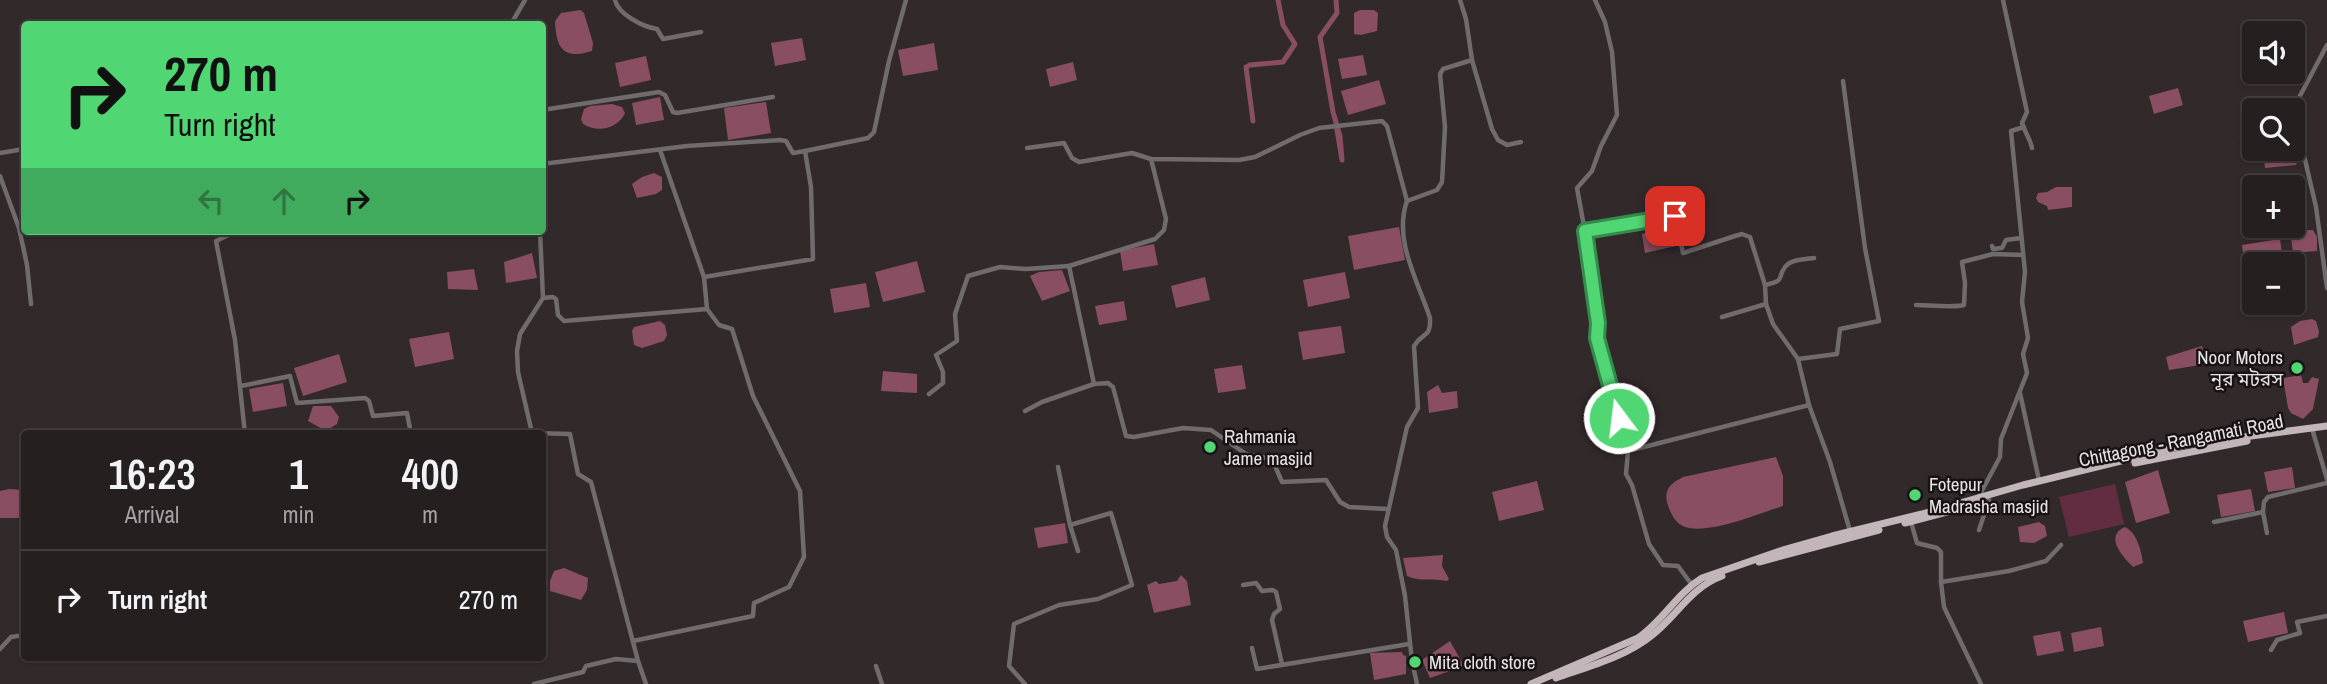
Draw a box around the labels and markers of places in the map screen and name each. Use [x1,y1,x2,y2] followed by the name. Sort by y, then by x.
[1645,186,1705,246] pin
[2197,344,2284,392] place label: Noor Motors নূর মটরস
[2289,360,2305,376] marker: Noor Motors নূর মটরস
[1224,423,1312,471] place label: Rahmania Jame masjid
[1202,439,1218,455] marker: Rahmania Jame masjid
[1929,471,2049,519] place label: Fotepur Madrasha masjid
[1907,487,1923,503] marker: Fotepur Madrasha masjid
[1429,649,1536,675] place label: Mita cloth store
[1407,654,1423,670] marker: Mita cloth store

